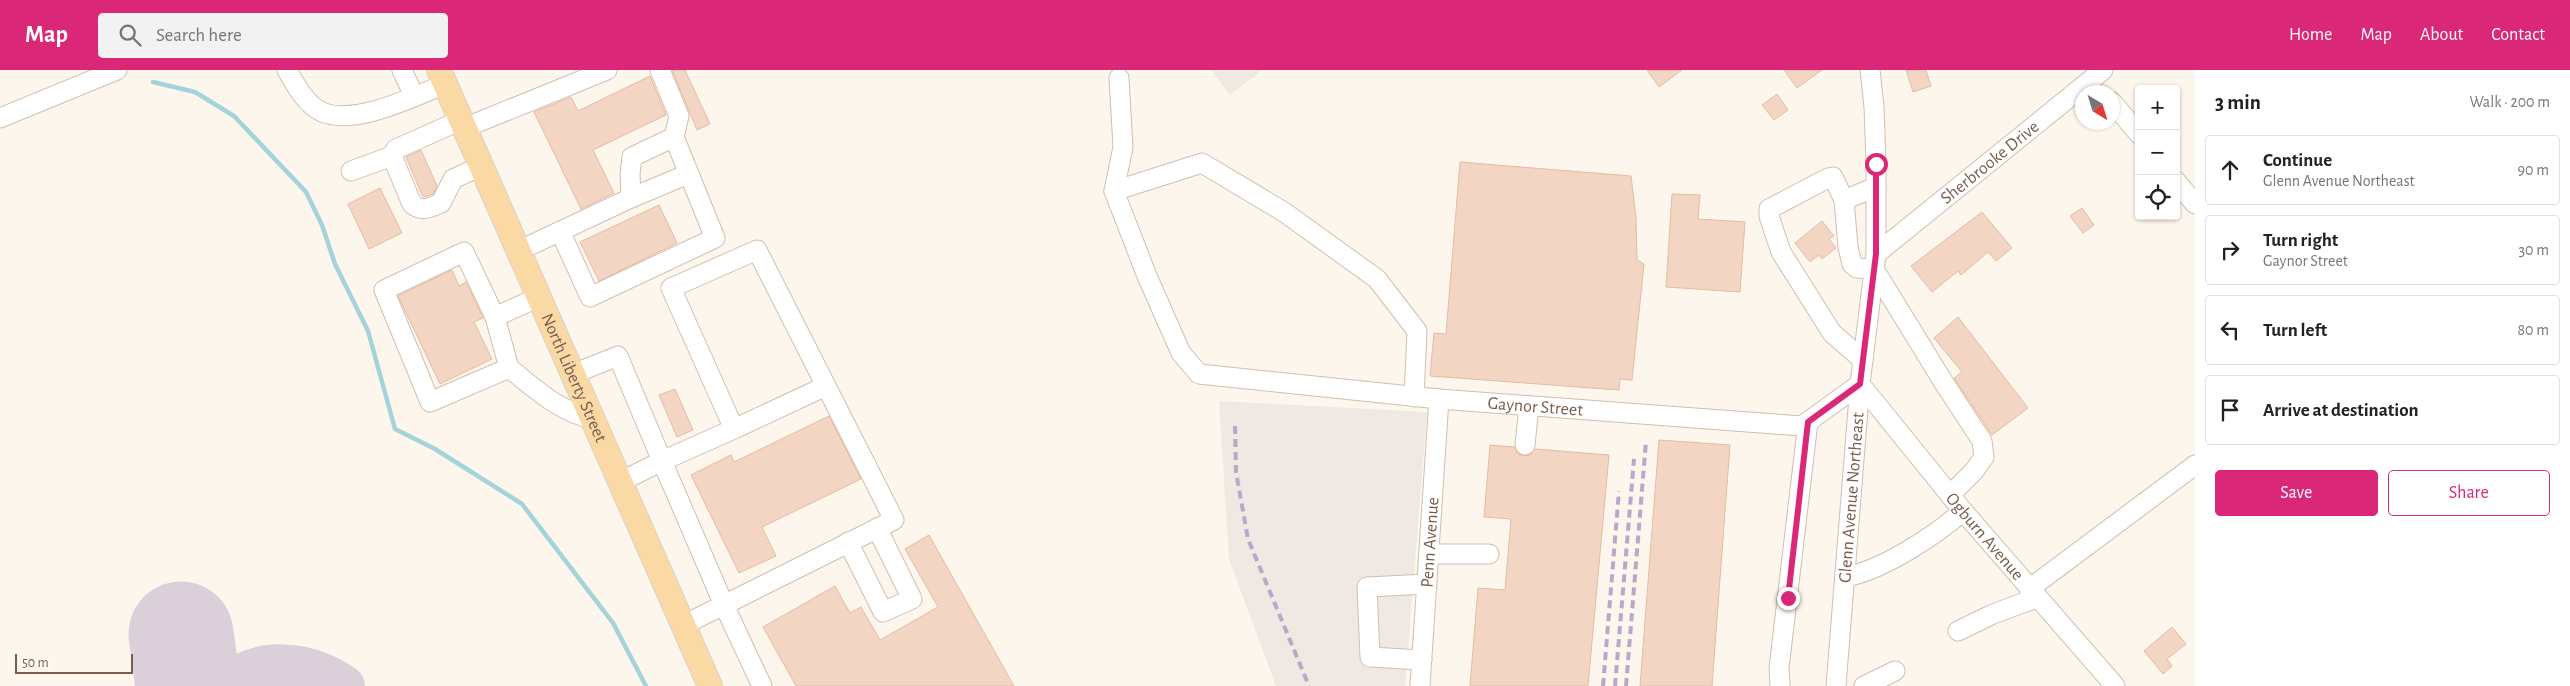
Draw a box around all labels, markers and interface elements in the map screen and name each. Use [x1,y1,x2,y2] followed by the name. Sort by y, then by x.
[98,13,448,58] search box
[116,21,144,49] icon: search
[25,23,68,47] text: Map
[156,26,242,45] text: Search here
[2289,26,2332,44] text: Home
[2360,26,2392,44] text: Map
[2420,26,2463,44] text: About
[2491,26,2545,44] text: Contact
[2075,85,2120,130] north arrow
[2135,85,2180,220] map controls
[2135,85,2180,130] button: +
[2215,92,2261,113] text: 3 min
[2469,94,2550,110] text: Walk · 200 m
[1937,118,2043,208] street label: Sherbrooke Drive
[2135,130,2180,175] button: −
[2263,151,2332,170] text: Continue
[1865,153,1888,176] route start
[2216,156,2244,184] icon: ahead
[2518,162,2549,178] text: 90 m
[2263,173,2415,189] text: Glenn Avenue Northeast
[2135,175,2180,220] button: locate
[2263,231,2338,250] text: Turn right
[2216,236,2244,264] icon: right
[2519,242,2549,258] text: 30 m
[2263,253,2348,269] text: Gaynor Street
[537,311,610,445] street label: North Liberty Street
[2216,316,2244,344] icon: left
[2263,321,2327,340] text: Turn left
[2518,322,2549,338] text: 80 m
[1487,395,1584,420] street label: Gaynor Street
[2216,396,2244,424] icon: arrive
[2263,401,2419,420] text: Arrive at destination
[1836,412,1868,584] street label: Glenn Avenue Northeast
[2215,470,2378,516] button: Save
[2388,470,2550,516] button: Share
[1942,490,2027,584] street label: Ogburn Avenue
[1419,496,1442,588] street label: Penn Avenue
[1777,587,1800,610] route end
[15,651,132,674] scale bar
[22,656,49,670] text: 50 m

